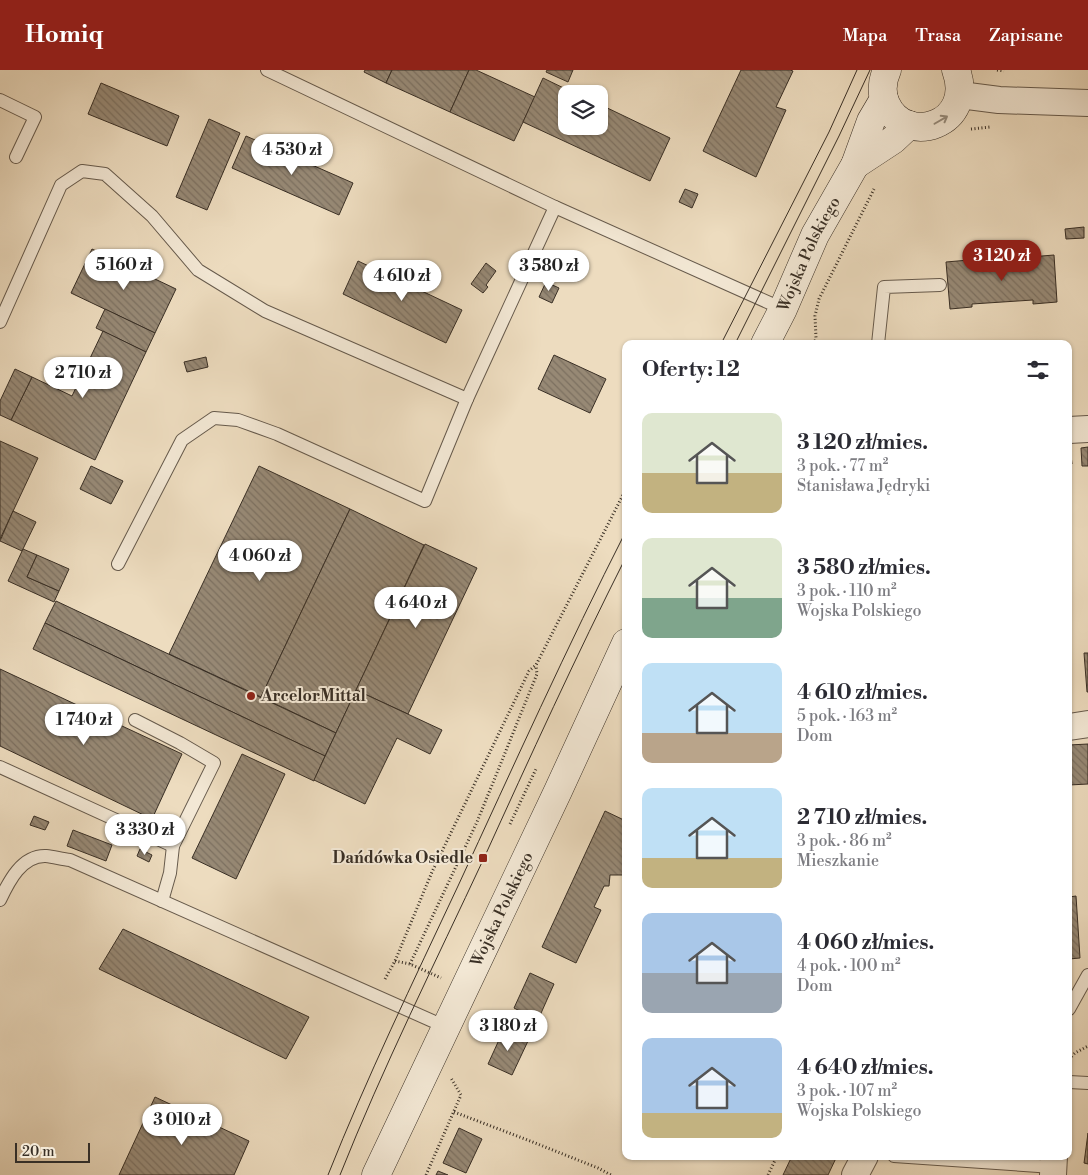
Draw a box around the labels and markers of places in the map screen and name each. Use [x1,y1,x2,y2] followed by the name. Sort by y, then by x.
[240,134,344,176] pin: 4 530 zł
[950,240,1054,282] pin: 3 120 zł
[72,248,176,291] pin: 5 160 zł
[497,250,601,292] pin: 3 580 zł
[350,260,454,302] pin: 4 610 zł
[31,356,135,399] pin: 2 710 zł
[208,540,312,582] pin: 4 060 zł
[364,586,468,629] pin: 4 640 zł
[260,686,366,706] place label: ArcelorMittal
[245,690,257,702] marker: ArcelorMittal
[32,704,136,746] pin: 1 740 zł
[93,814,197,856] pin: 3 330 zł
[333,848,473,868] place label: Dańdówka Osiedle
[477,852,489,864] marker: Dańdówka Osiedle
[456,1010,560,1052] pin: 3 180 zł
[130,1104,234,1146] pin: 3 010 zł

